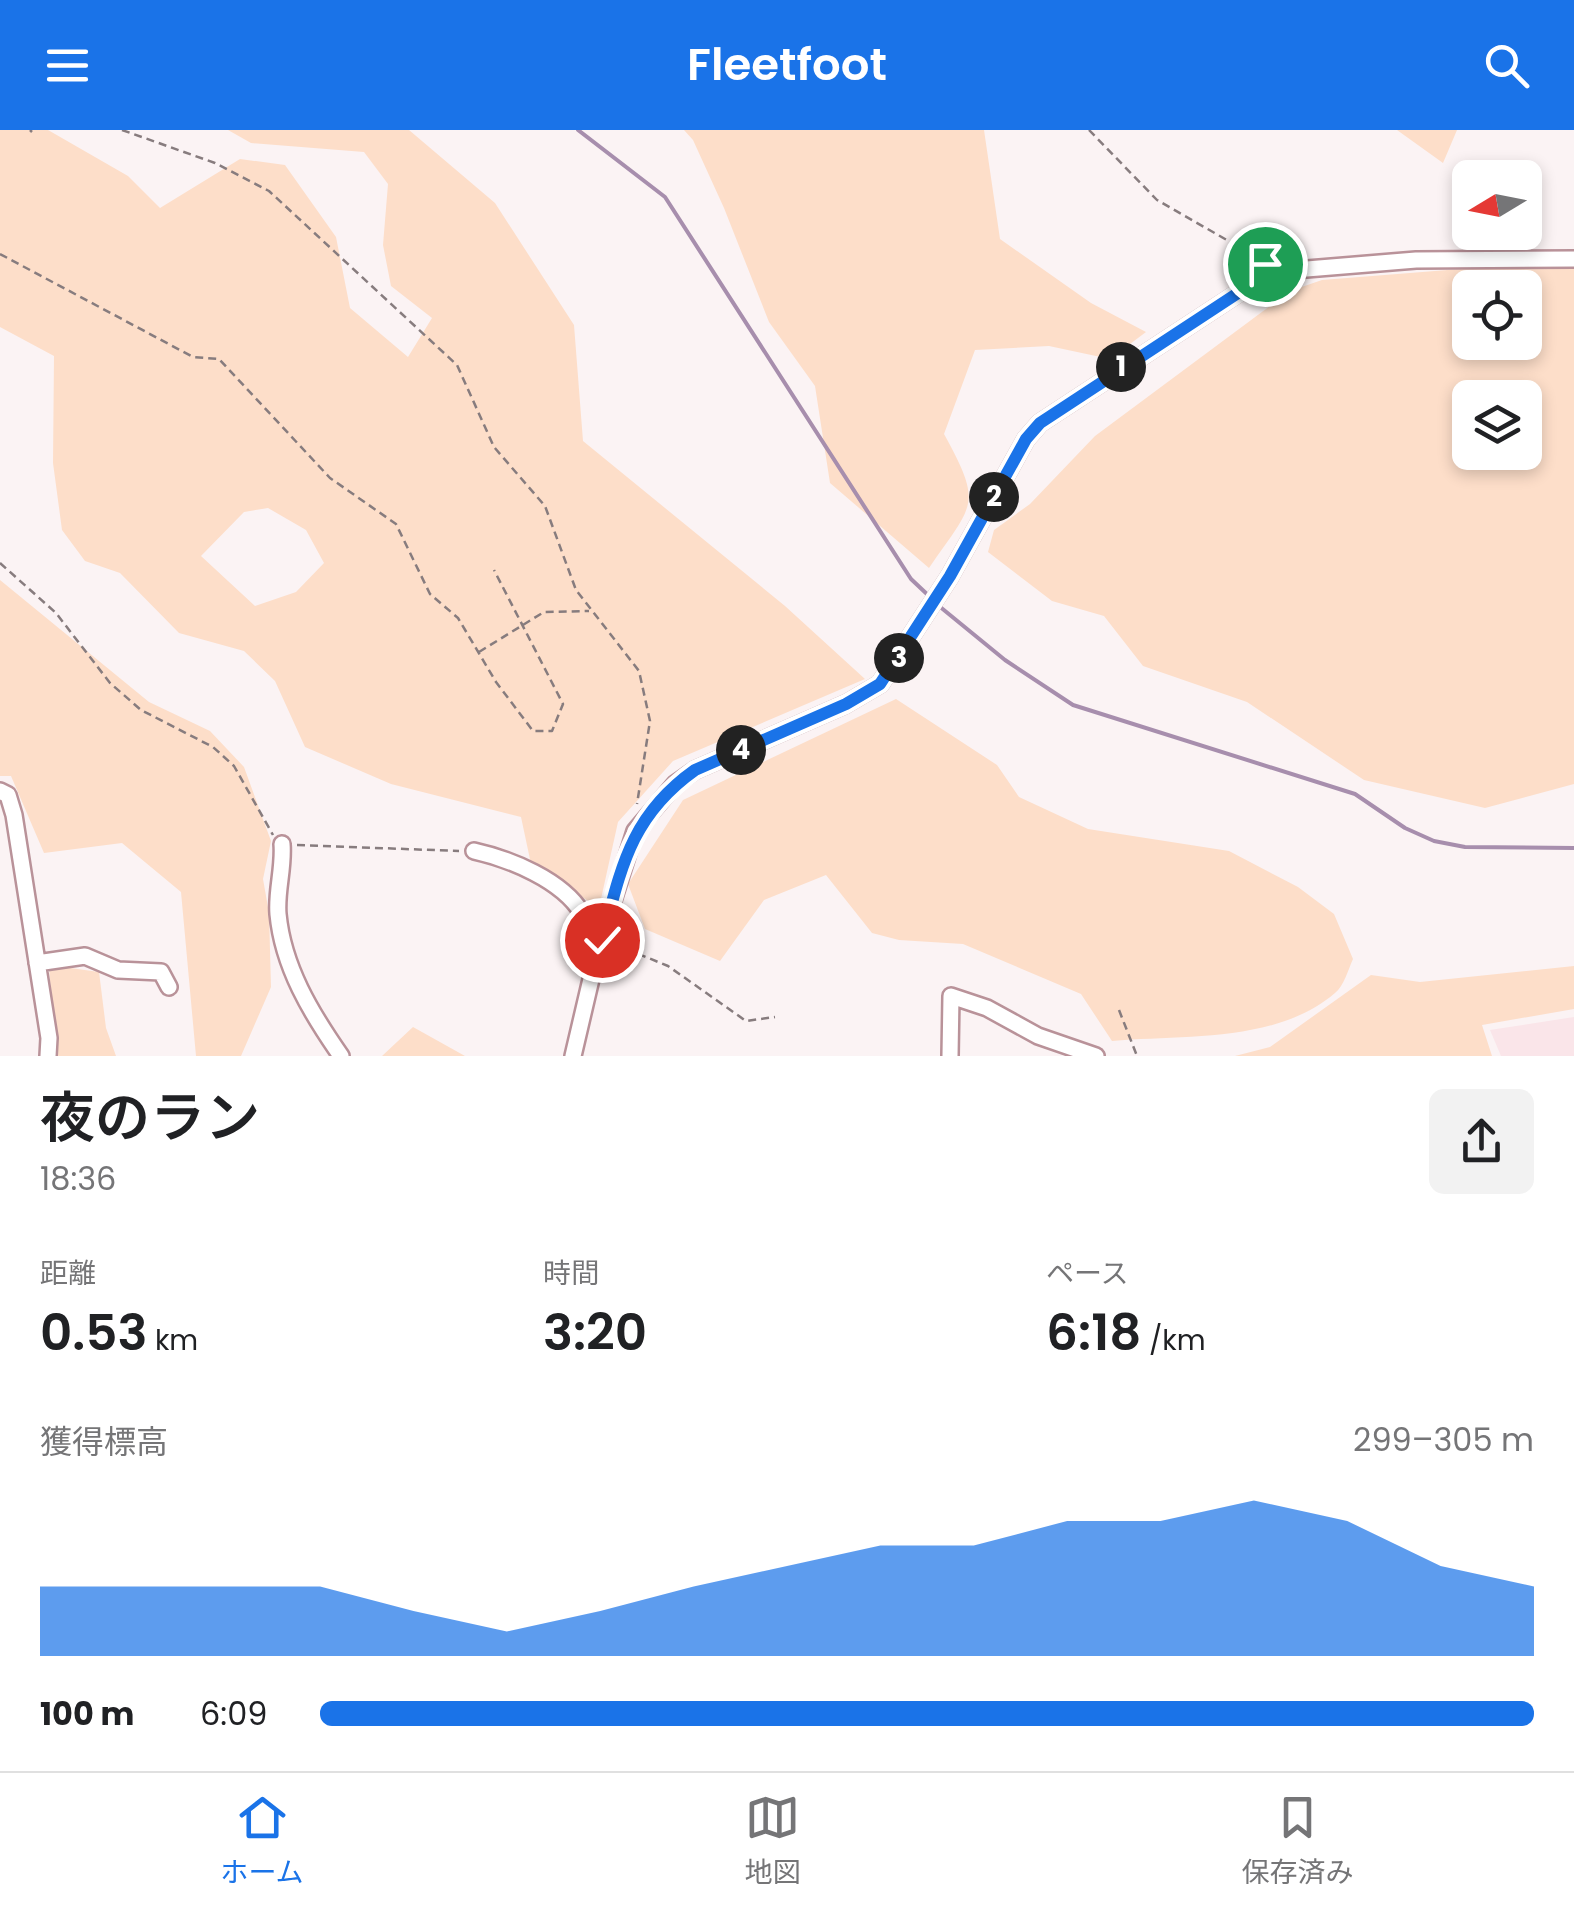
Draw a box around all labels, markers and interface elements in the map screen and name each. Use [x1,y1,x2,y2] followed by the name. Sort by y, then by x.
[687,33,887,96] text: Fleetfoot
[40,38,95,93] icon: menu
[1479,38,1534,93] icon: search
[1452,160,1542,250] north arrow
[1452,160,1542,470] map controls
[1223,222,1308,307] pin
[1238,237,1293,292] icon: arrive
[1452,270,1542,360] button: locate
[1096,342,1146,392] pin: 1
[1116,347,1126,386] text: 1
[1452,380,1542,470] button: layers
[969,472,1019,522] pin: 2
[986,477,1002,516] text: 2
[874,633,924,683] pin: 3
[891,638,907,677] text: 3
[716,725,766,775] pin: 4
[732,730,750,769] text: 4
[560,898,645,983] pin
[575,913,630,968] icon: check
[40,1079,260,1156] text: 夜のラン
[1429,1089,1534,1194] button: share
[40,1156,116,1201] text: 18:36
[40,1254,96,1293] text: 距離
[543,1254,599,1293] text: 時間
[1046,1254,1129,1293] text: ペース
[40,1297,147,1368] text: 0.53
[543,1297,647,1368] text: 3:20
[1046,1297,1141,1368] text: 6:18
[147,1321,198,1360] text: km
[1141,1321,1205,1360] text: /km
[1353,1417,1534,1462] text: 299–305 m
[40,1419,168,1464] text: 獲得標高
[40,1691,134,1736] text: 100 m
[200,1691,267,1736] text: 6:09
[220,1790,304,1894] tab: ホーム
[745,1790,801,1894] tab: 地図
[1241,1790,1354,1894] tab: 保存済み

